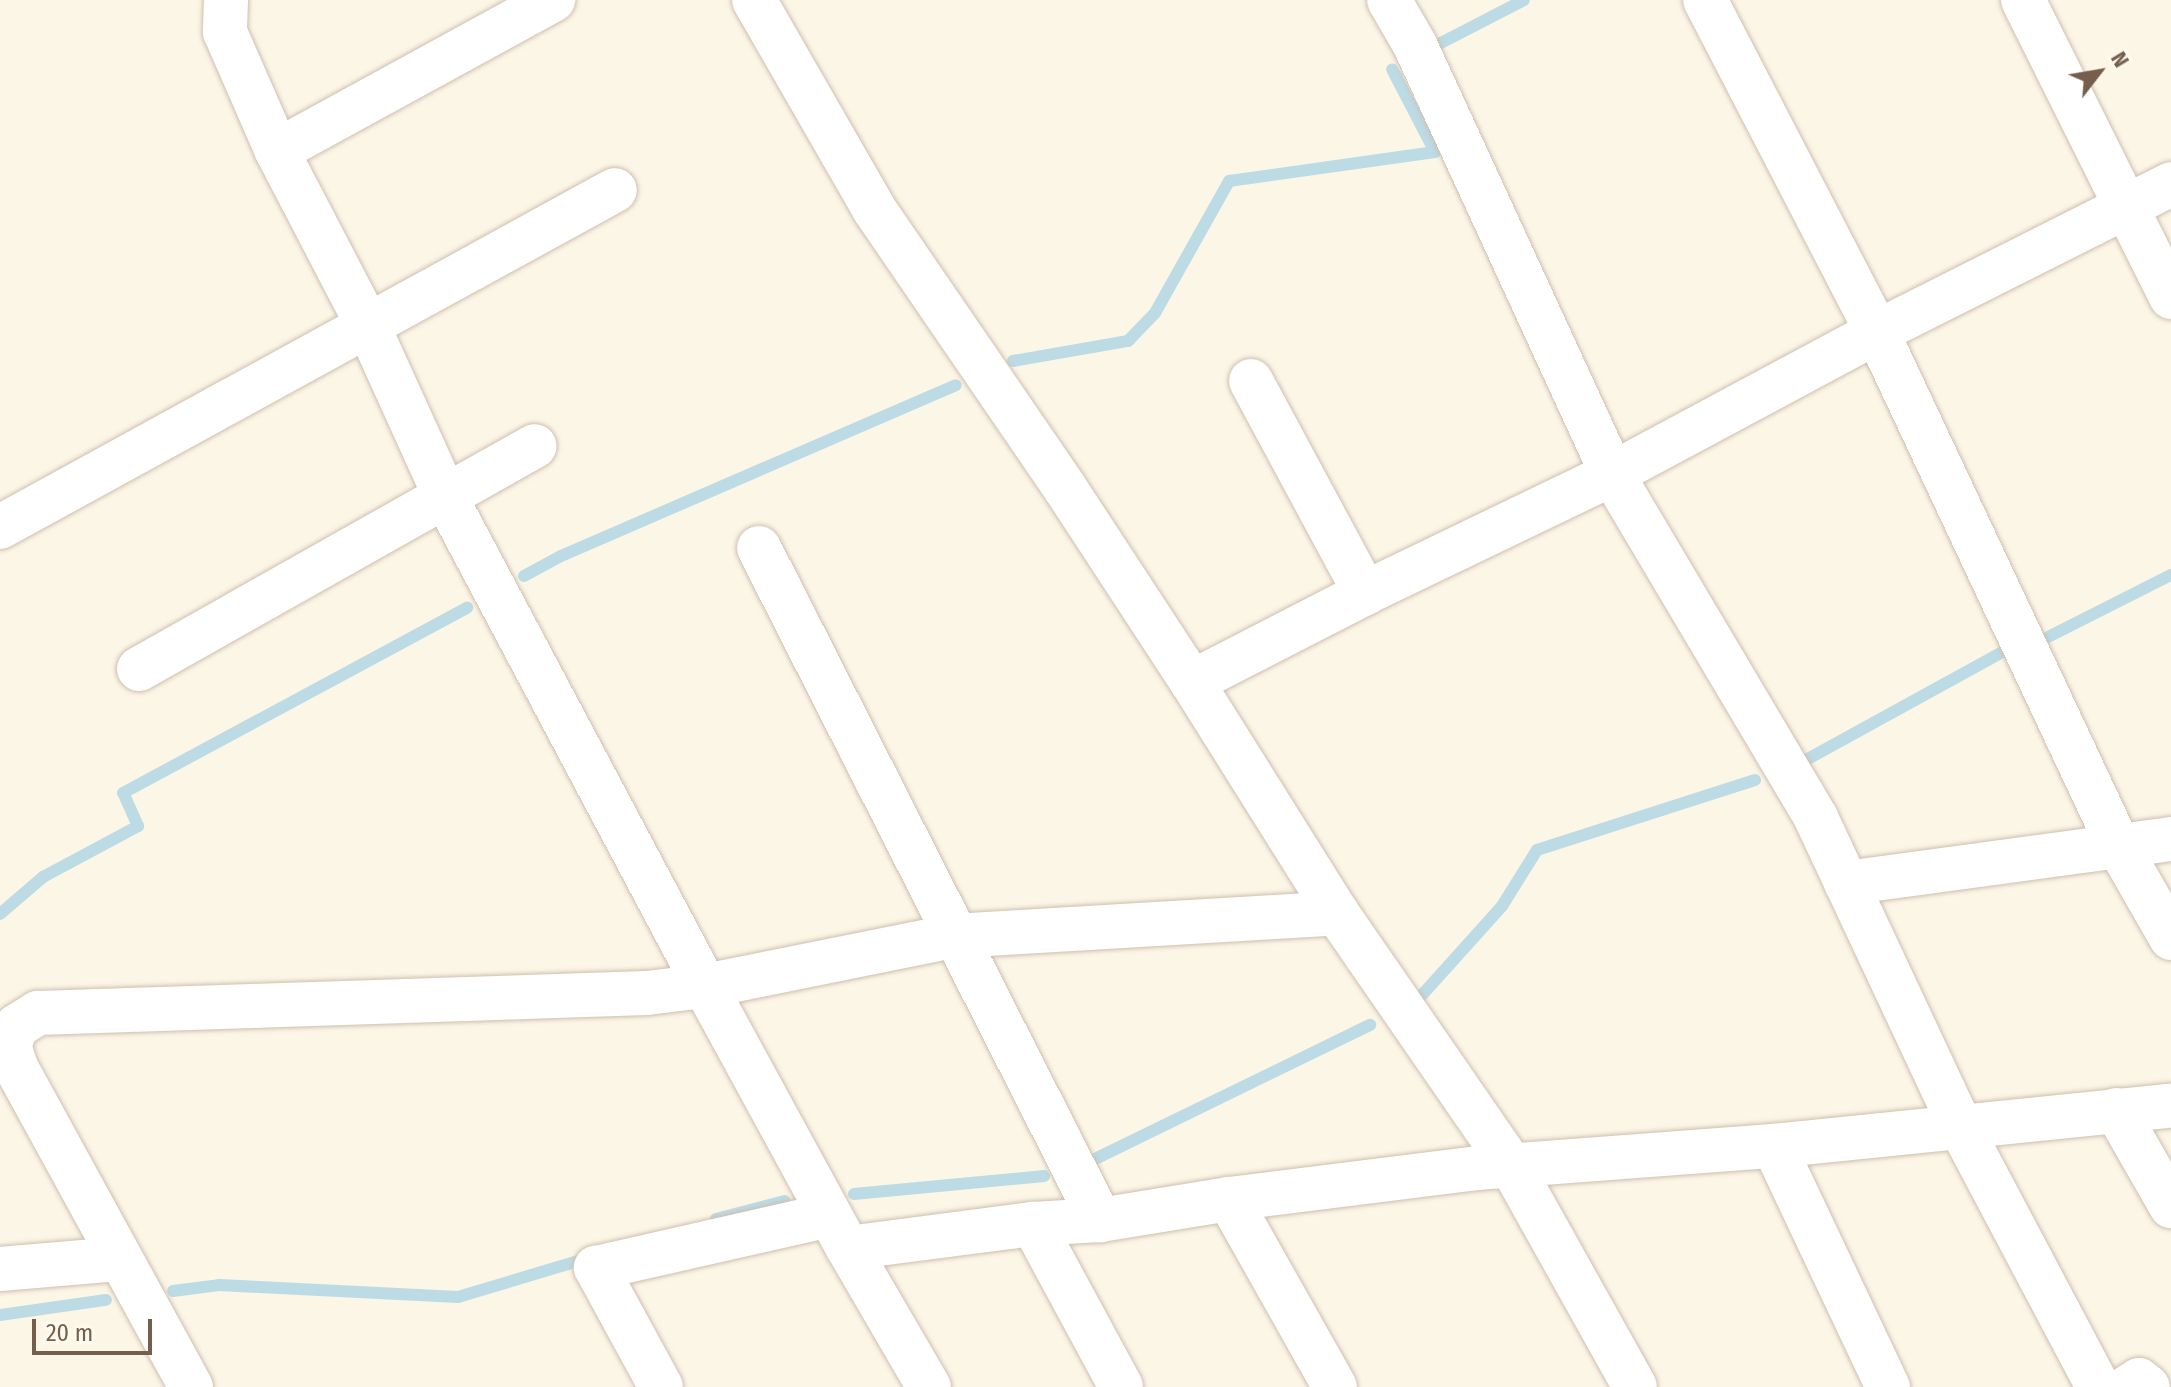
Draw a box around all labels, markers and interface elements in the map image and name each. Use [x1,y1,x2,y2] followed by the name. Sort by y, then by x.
[2059,32,2139,112] north arrow
[2105,47,2135,72] text: N
[36,1303,156,1353] scale bar
[46,1319,93,1347] text: 20 m

